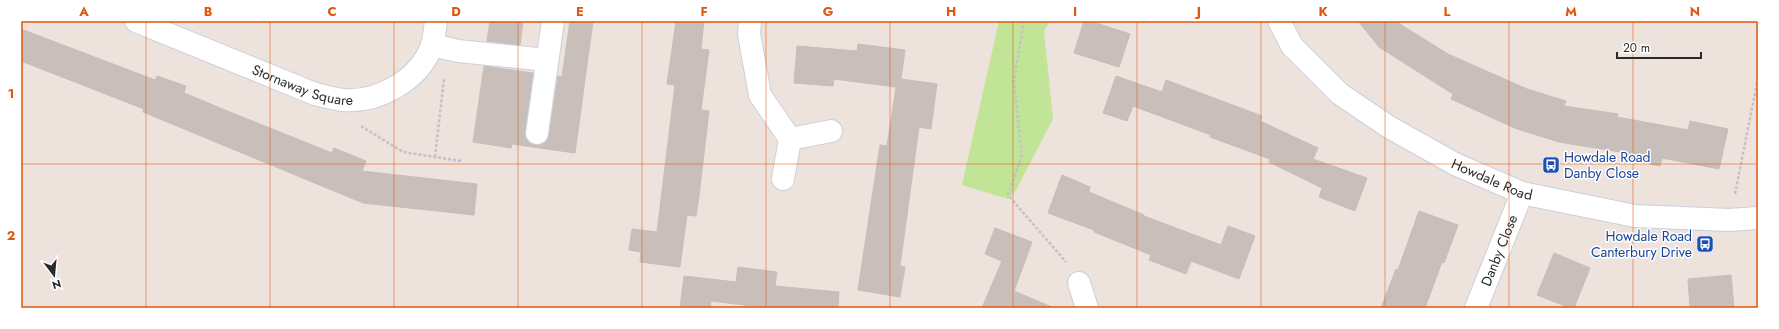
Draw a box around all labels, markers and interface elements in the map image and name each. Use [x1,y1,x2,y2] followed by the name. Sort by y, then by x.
[78,2,89,21] text: A
[204,2,213,21] text: B
[327,2,337,21] text: C
[451,2,461,21] text: D
[576,2,584,21] text: E
[700,2,708,21] text: F
[823,2,834,21] text: G
[946,2,956,21] text: H
[1073,2,1077,21] text: I
[1194,2,1201,21] text: J
[1318,2,1328,21] text: K
[1444,2,1451,21] text: L
[1565,2,1577,21] text: M
[1690,2,1700,21] text: N
[1617,34,1701,60] scale bar
[1623,39,1650,57] text: 20 m
[249,59,353,110] street label: Stornaway Square
[8,84,14,103] text: 1
[1564,147,1651,183] place label: Howdale Road Danby Close
[1448,154,1534,205] street label: Howdale Road
[1541,155,1561,175] bus stop icon: Howdale Road Danby Close
[1476,212,1522,289] street label: Danby Close
[7,226,15,245] text: 2
[1591,226,1692,262] place label: Howdale Road Canterbury Drive
[1695,234,1715,254] bus stop icon: Howdale Road Canterbury Drive
[34,255,74,295] north arrow
[50,276,63,294] text: N

